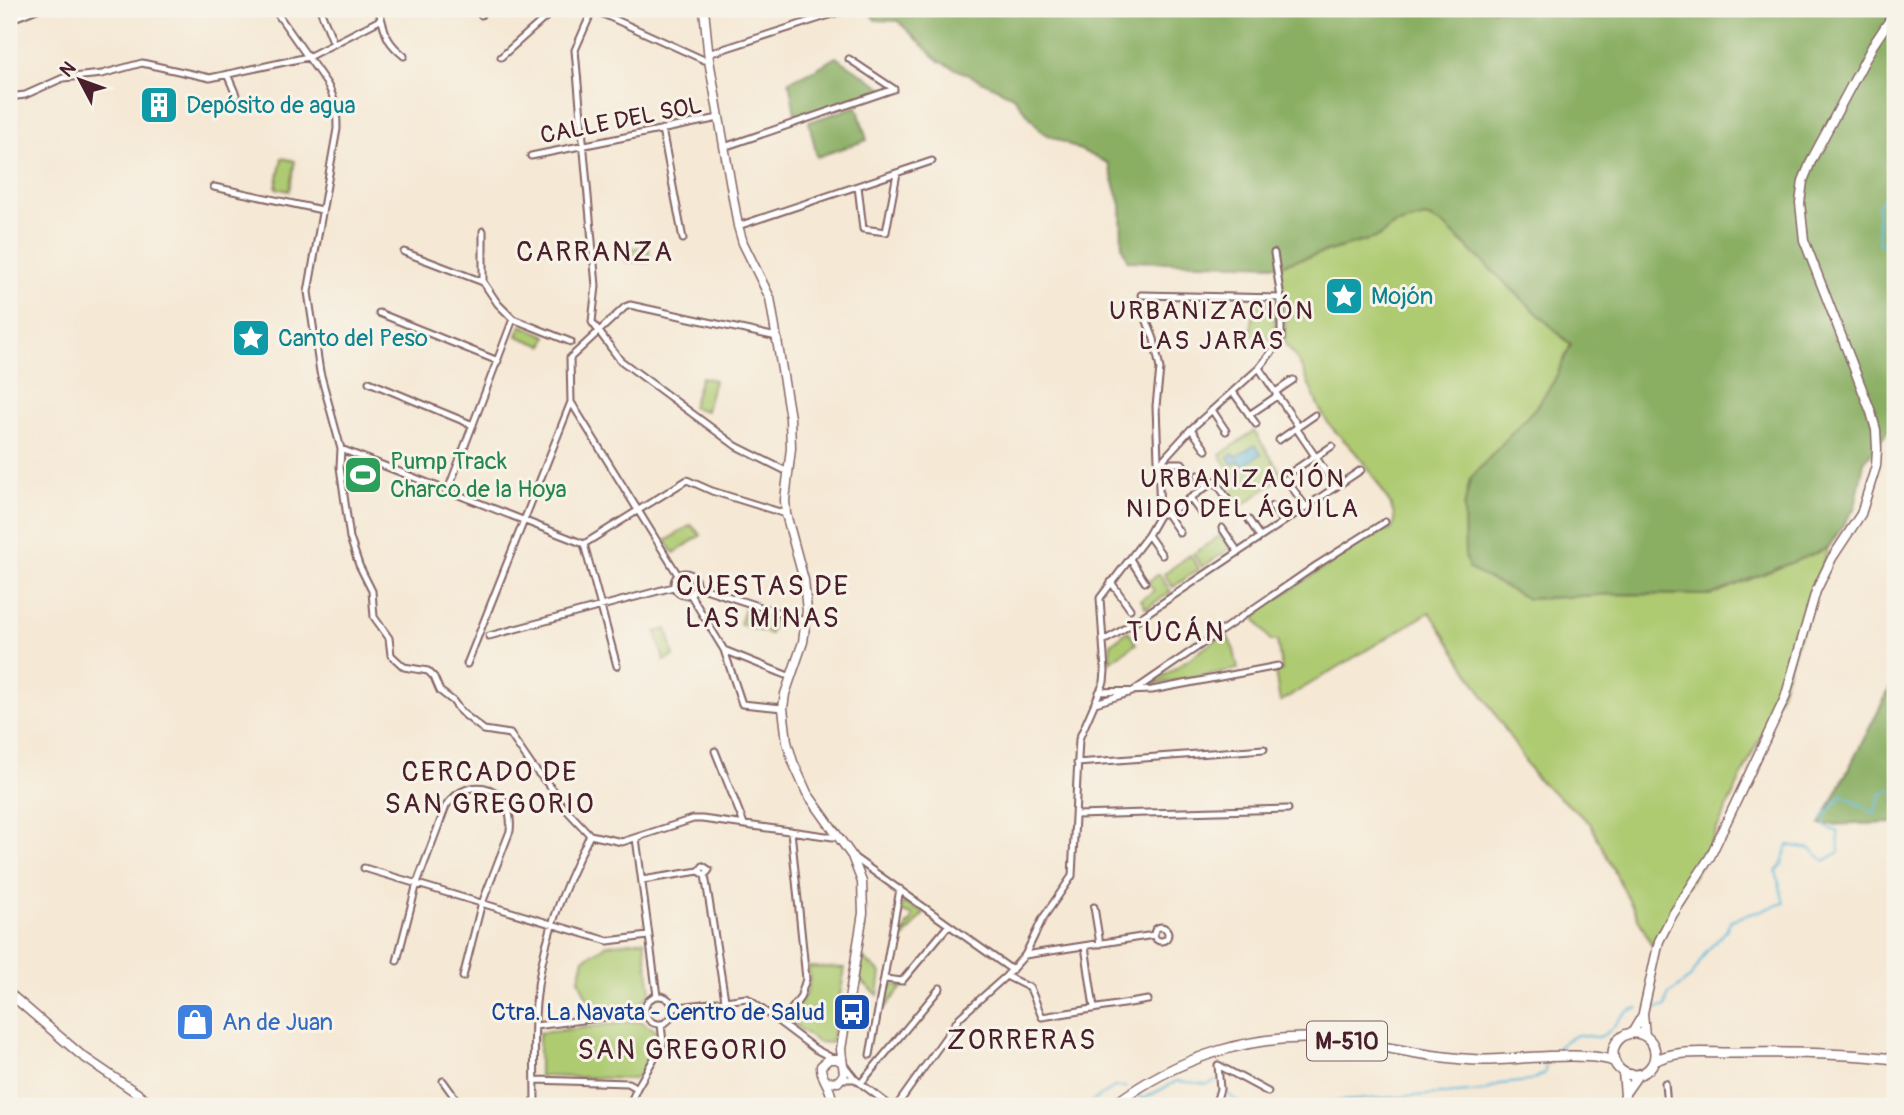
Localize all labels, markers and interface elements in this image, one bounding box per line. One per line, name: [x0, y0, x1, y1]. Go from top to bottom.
north arrow: [46, 46, 116, 116]
text: N: [55, 57, 81, 82]
building icon: Depósito de agua: [138, 84, 180, 126]
place label: Depósito de agua: [186, 91, 356, 120]
street label: CALLE DEL SOL: [538, 91, 704, 150]
district label: CARRANZA: [516, 235, 674, 270]
place icon: Mojón: [1323, 275, 1365, 317]
place label: Mojón: [1371, 282, 1433, 311]
district label: URBANIZACIÓN LAS JARAS: [1109, 294, 1315, 357]
place icon: Canto del Peso: [230, 317, 272, 359]
place label: Canto del Peso: [278, 324, 428, 353]
place label: Pump Track Charco de la Hoya: [390, 447, 567, 504]
sports icon: Pump Track Charco de la Hoya: [342, 454, 384, 496]
district label: URBANIZACIÓN NIDO DEL ÁGUILA: [1126, 462, 1360, 525]
district label: CUESTAS DE LAS MINAS: [676, 569, 850, 636]
district label: TUCÁN: [1126, 615, 1226, 650]
district label: CERCADO DE SAN GREGORIO: [384, 755, 596, 822]
bus stop icon: Ctra. La Navata - Centro de Salud: [831, 991, 873, 1033]
place label: Ctra. La Navata - Centro de Salud: [491, 998, 825, 1027]
shop icon: An de Juan: [174, 1001, 216, 1043]
place label: An de Juan: [222, 1008, 333, 1037]
road number: M-510: [1307, 1022, 1387, 1060]
district label: ZORRERAS: [947, 1023, 1097, 1058]
district label: SAN GREGORIO: [577, 1033, 789, 1068]

